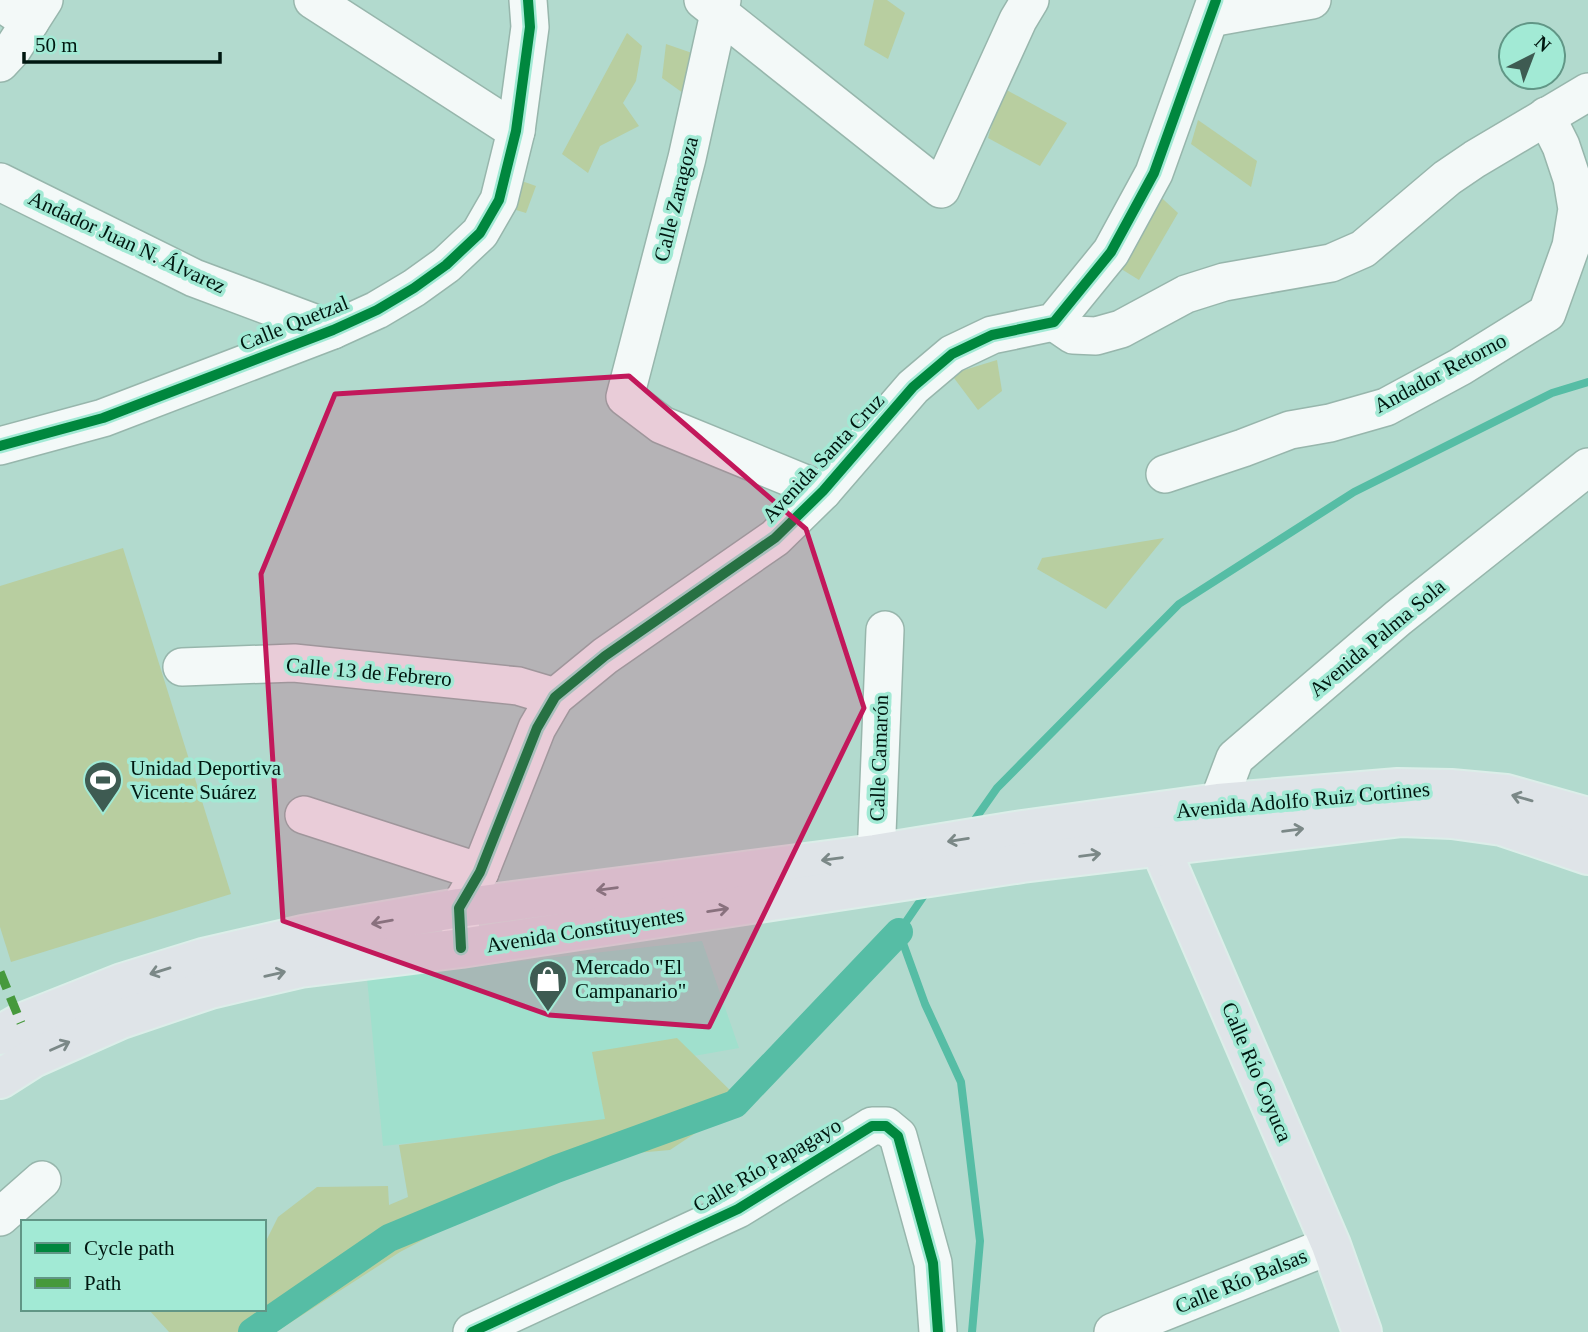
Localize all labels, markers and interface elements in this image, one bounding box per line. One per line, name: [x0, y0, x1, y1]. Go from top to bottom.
scale bar: [24, 21, 220, 65]
north arrow: [1497, 21, 1567, 91]
text: N: [1531, 31, 1555, 56]
text: 50 m: [35, 33, 78, 57]
street label: Calle Zaragoza: [649, 133, 703, 264]
street label: Andador Juan N. Álvarez: [25, 186, 229, 298]
street label: Calle Quetzal: [236, 290, 352, 356]
street label: Andador Retorno: [1370, 328, 1510, 418]
street label: Avenida Santa Cruz: [757, 389, 889, 527]
street label: Avenida Palma Sola: [1304, 574, 1450, 702]
street label: Calle 13 de Febrero: [285, 653, 453, 691]
street label: Calle Camarón: [865, 694, 893, 822]
place label: Unidad Deportiva Vicente Suárez: [130, 756, 282, 804]
sports icon: Unidad Deportiva Vicente Suárez: [82, 759, 124, 814]
street label: Avenida Adolfo Ruiz Cortines: [1175, 777, 1431, 823]
one-way arrow: [1511, 791, 1533, 804]
one-way arrow: [1281, 824, 1304, 837]
one-way arrow: [947, 834, 970, 847]
one-way arrow: [1078, 848, 1100, 861]
one-way arrow: [821, 853, 844, 866]
one-way arrow: [596, 883, 618, 896]
street label: Avenida Constituyentes: [485, 903, 685, 957]
one-way arrow: [706, 903, 729, 916]
one-way arrow: [371, 916, 393, 929]
place label: Mercado "El Campanario": [575, 955, 686, 1003]
shop icon: Mercado "El Campanario": [527, 958, 569, 1013]
one-way arrow: [149, 966, 171, 979]
one-way arrow: [263, 967, 286, 980]
street label: Calle Río Coyuca: [1217, 999, 1297, 1146]
one-way arrow: [48, 1039, 70, 1052]
street label: Calle Río Papagayo: [689, 1113, 845, 1217]
legend: [21, 1220, 266, 1311]
text: Cycle path: [84, 1236, 175, 1260]
street label: Calle Río Balsas: [1172, 1244, 1310, 1318]
text: Path: [84, 1271, 122, 1295]

